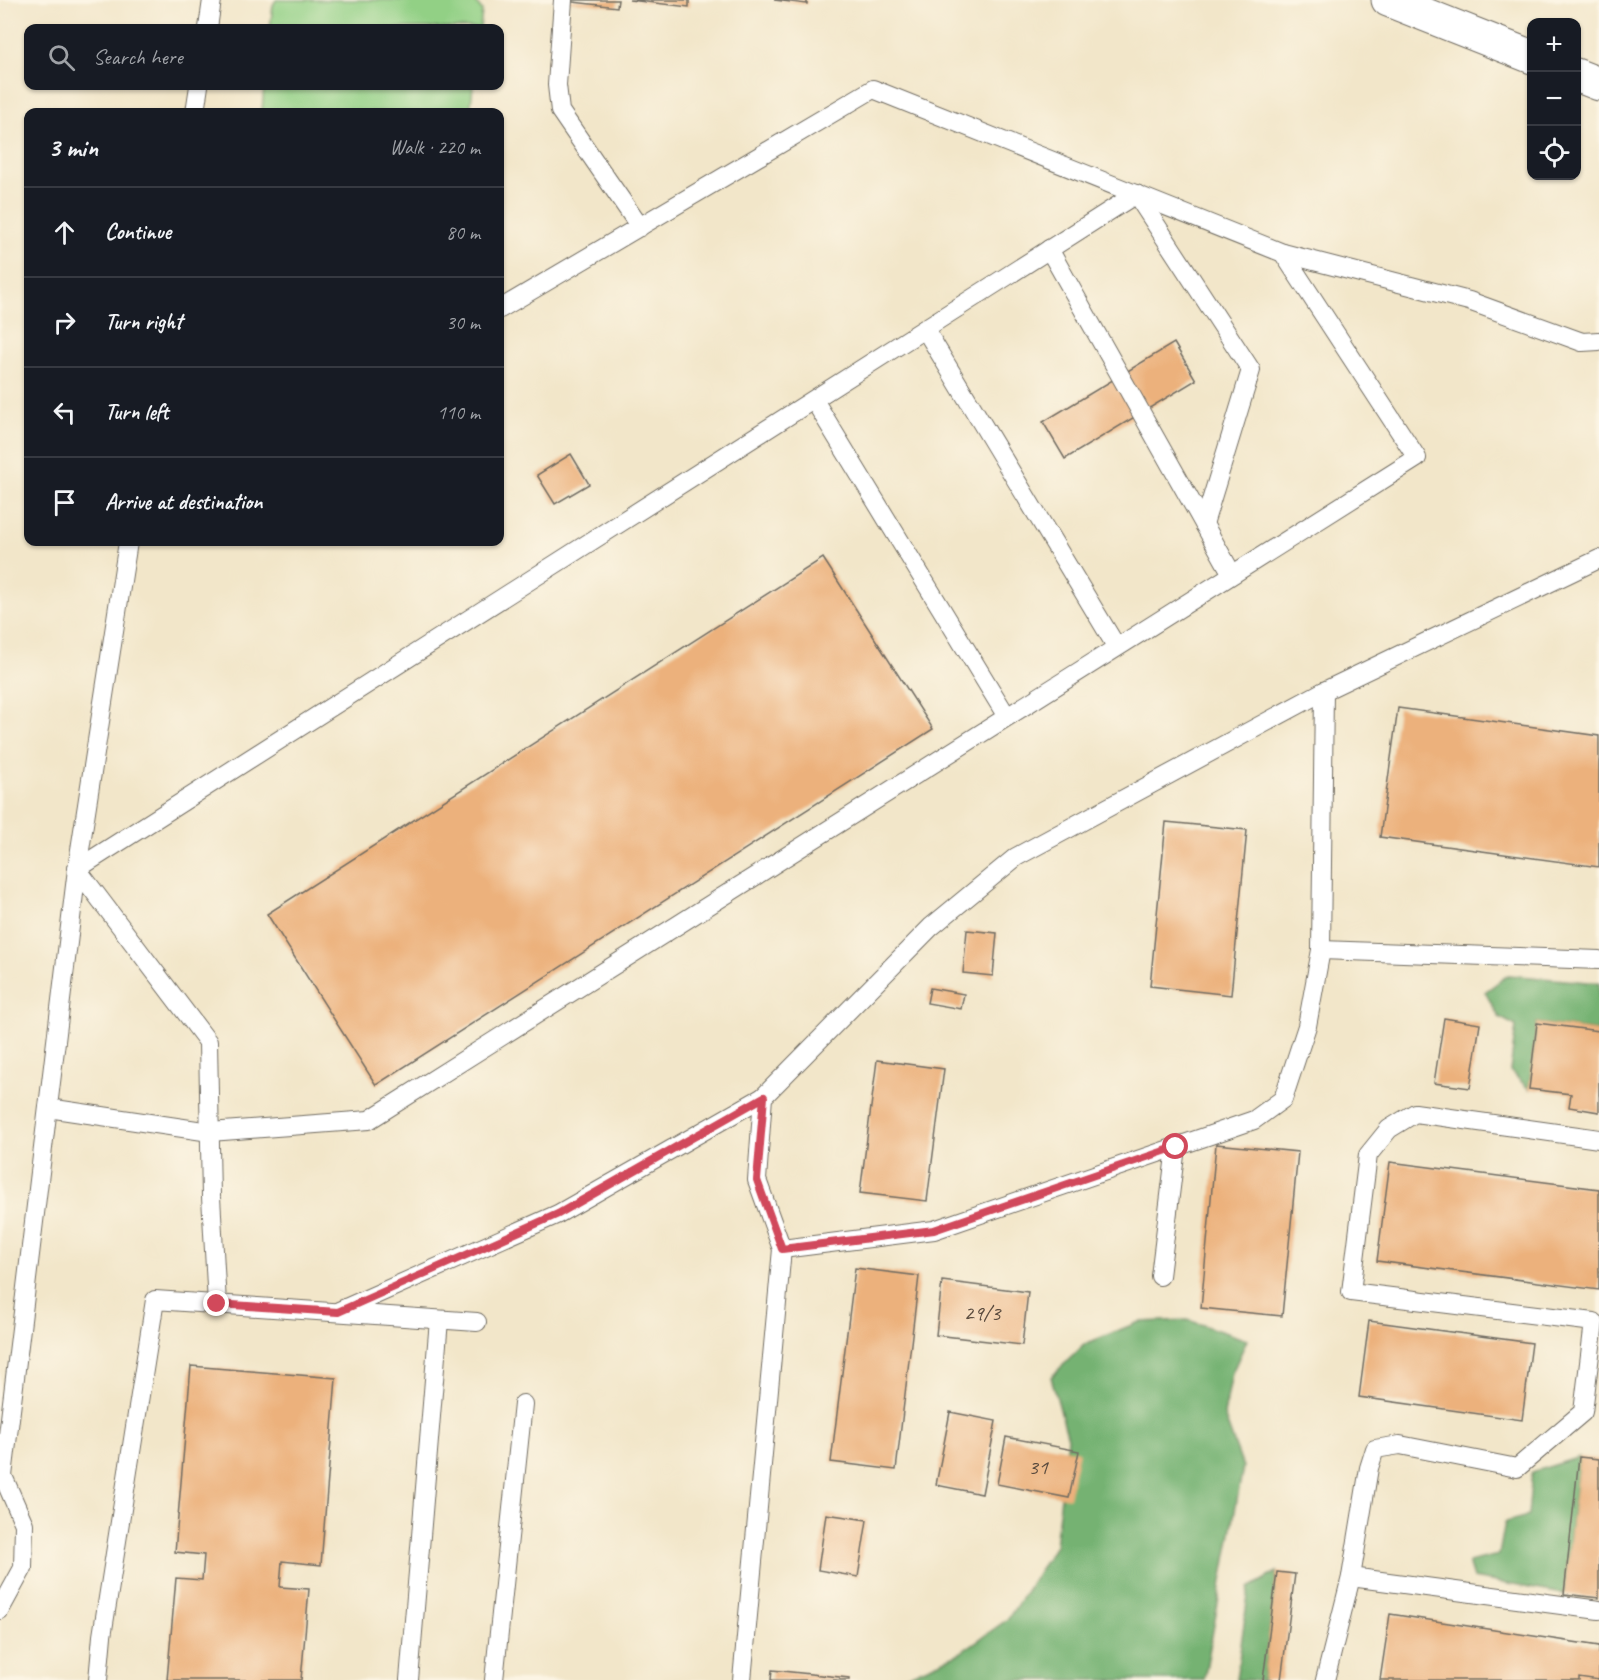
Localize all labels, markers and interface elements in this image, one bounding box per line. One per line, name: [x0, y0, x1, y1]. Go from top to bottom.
map controls: [1527, 18, 1581, 180]
button: +: [1527, 18, 1581, 72]
search box: [24, 24, 504, 90]
icon: search: [45, 41, 78, 74]
text: Search here: [93, 43, 183, 71]
button: −: [1527, 72, 1581, 126]
button: locate: [1527, 126, 1581, 180]
text: 3 min: [48, 131, 98, 164]
text: Walk · 220 m: [390, 135, 480, 160]
icon: ahead: [48, 216, 81, 249]
text: Continue: [105, 218, 171, 246]
text: 80 m: [446, 220, 480, 245]
icon: right: [48, 306, 81, 339]
text: Turn right: [105, 308, 182, 336]
text: 30 m: [446, 310, 480, 335]
icon: left: [48, 396, 81, 429]
text: Turn left: [105, 398, 169, 426]
text: 110 m: [437, 400, 480, 425]
icon: arrive: [48, 486, 81, 519]
text: Arrive at destination: [105, 488, 262, 516]
route start: [1162, 1133, 1188, 1159]
route end: [203, 1290, 229, 1316]
house number: 29/3: [964, 1299, 1003, 1327]
house number: 31: [1028, 1453, 1049, 1481]

